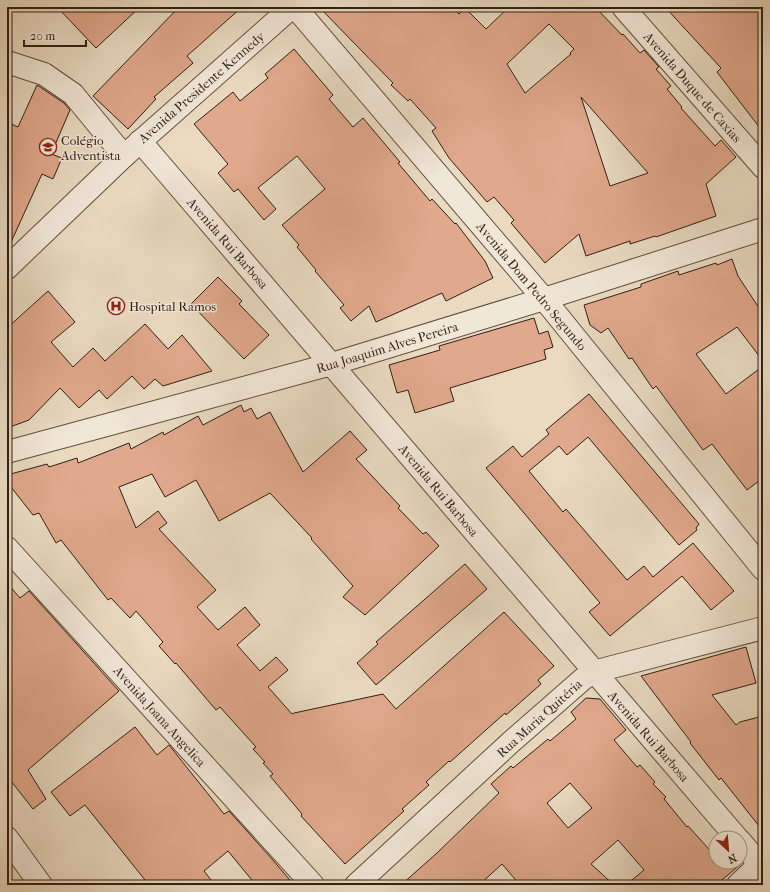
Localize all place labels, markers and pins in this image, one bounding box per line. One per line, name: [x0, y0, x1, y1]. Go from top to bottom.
place label: Colégio Adventista: [60, 133, 121, 163]
school or university icon: Colégio Adventista: [38, 137, 58, 157]
hospital icon: Hospital Ramos: [106, 296, 126, 316]
place label: Hospital Ramos: [129, 299, 216, 314]

